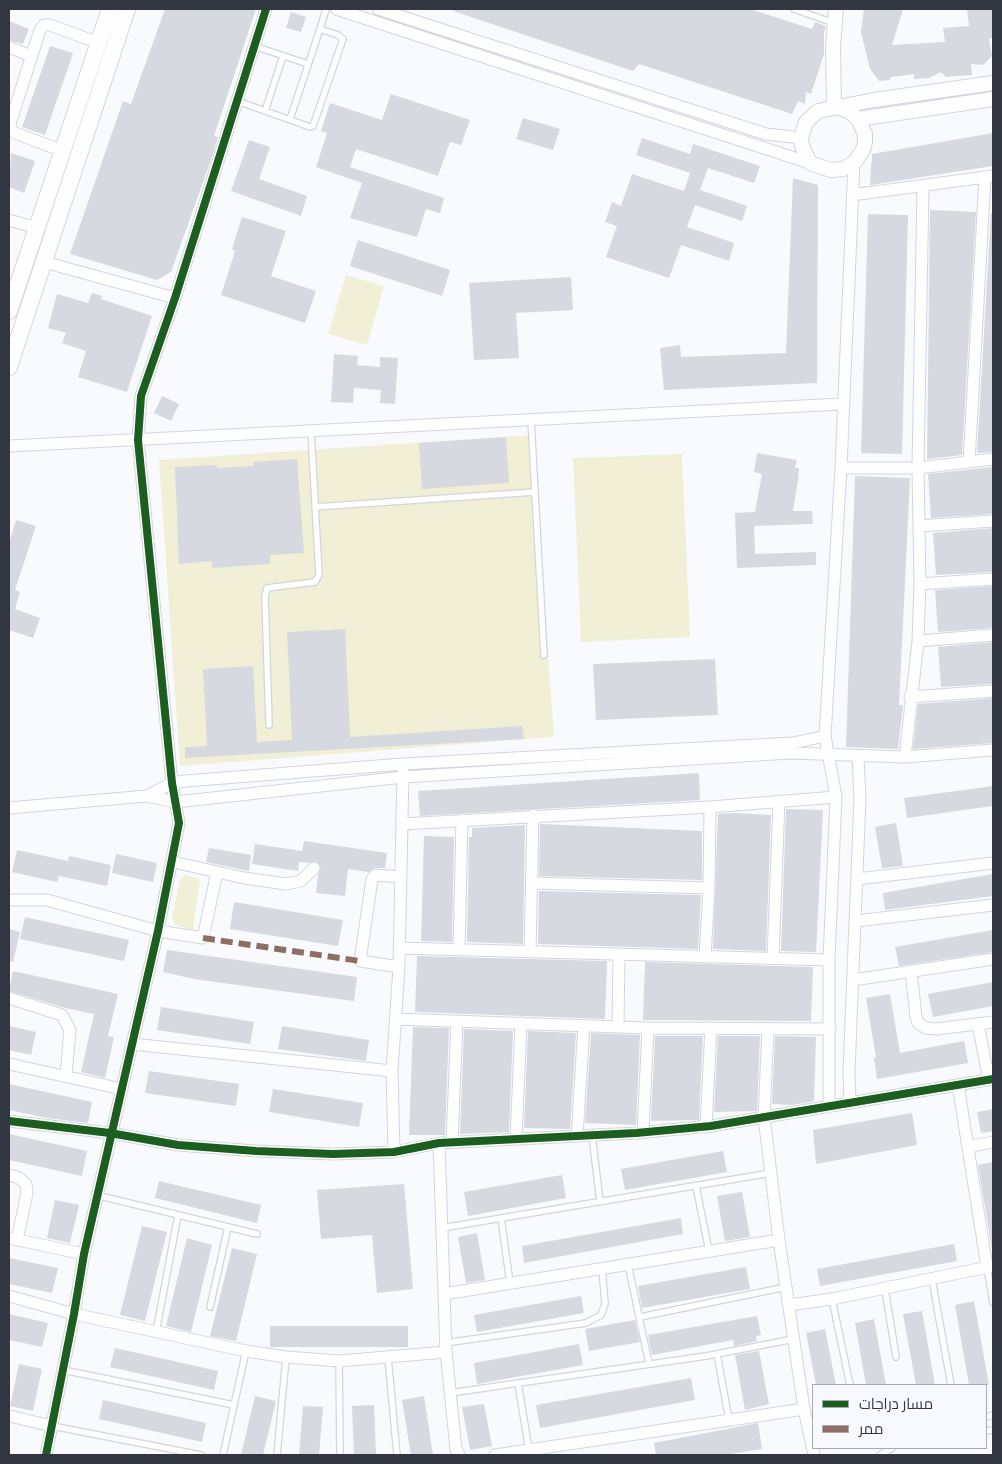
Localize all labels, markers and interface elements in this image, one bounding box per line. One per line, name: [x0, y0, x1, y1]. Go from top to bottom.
legend: [812, 1384, 987, 1449]
text: مسار دراجات: [859, 1393, 933, 1414]
text: ممر: [859, 1418, 883, 1439]

